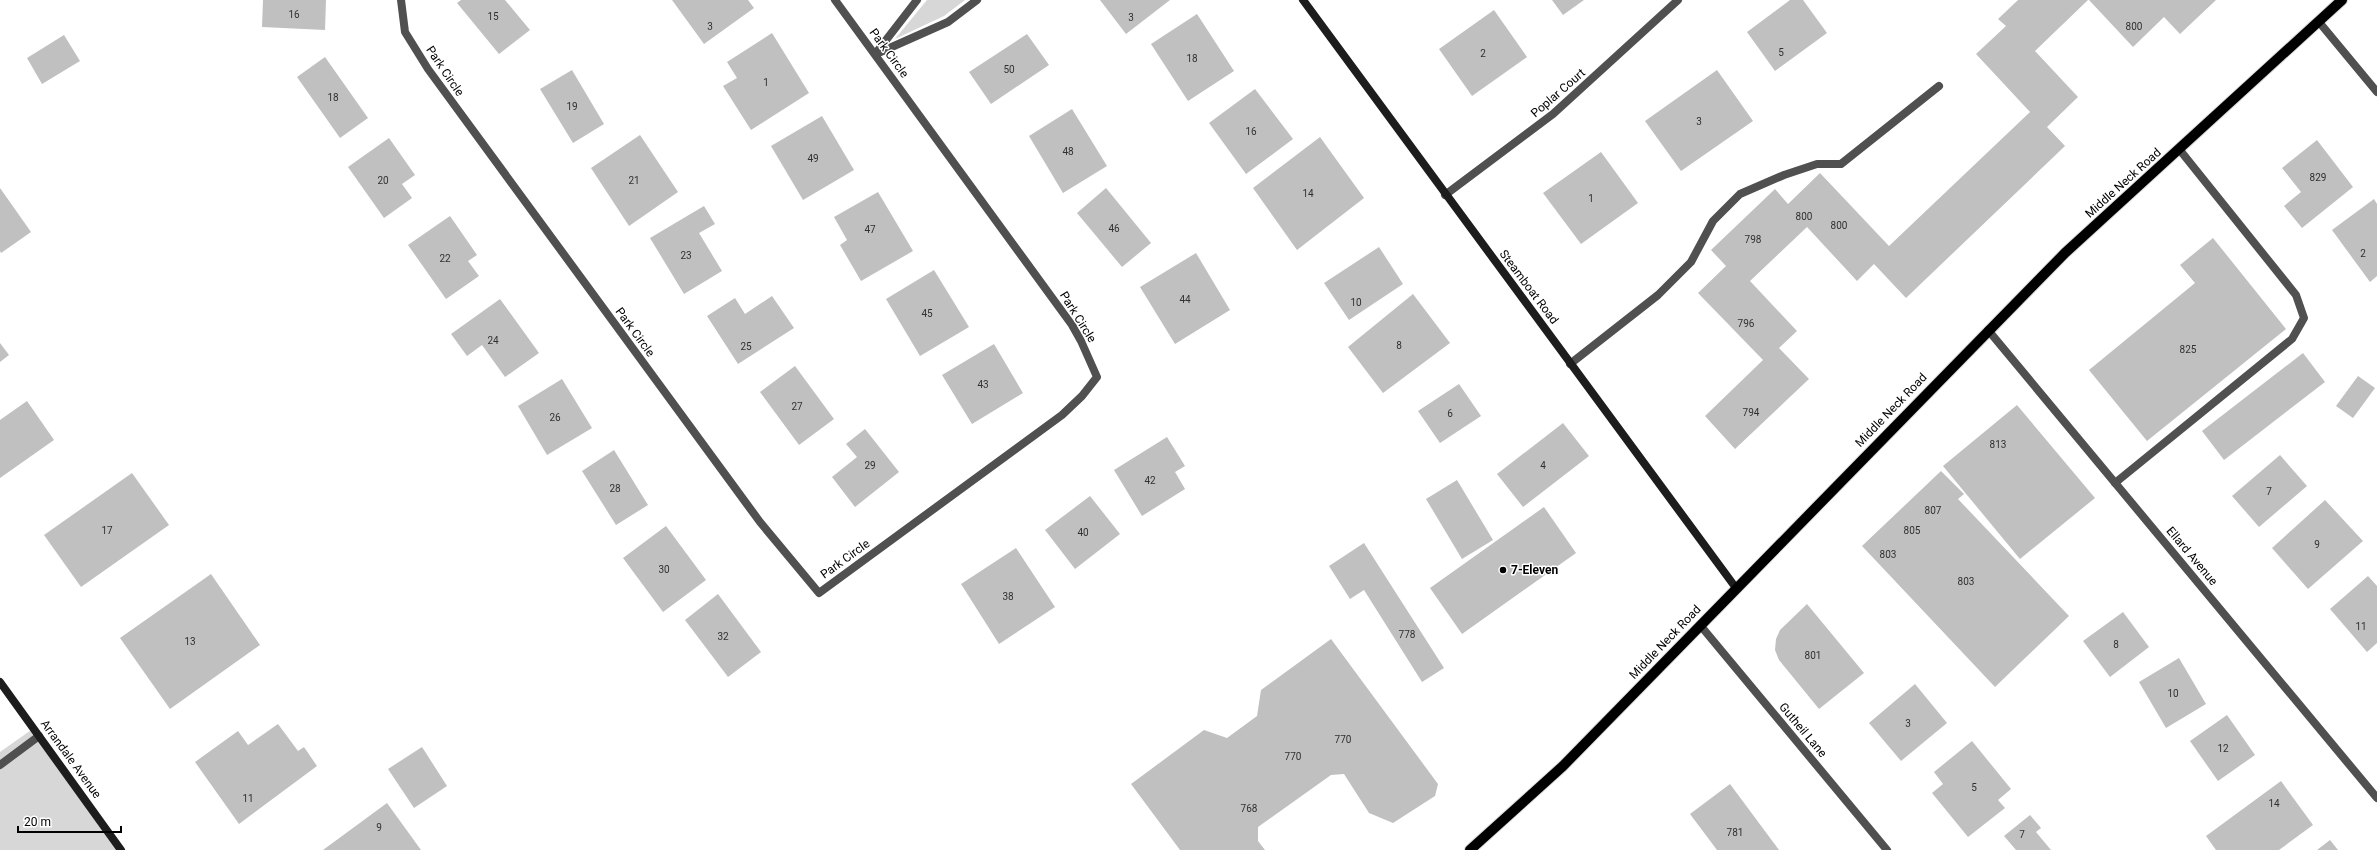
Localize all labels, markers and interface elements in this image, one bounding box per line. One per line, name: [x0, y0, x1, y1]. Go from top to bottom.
house number: 16: [288, 9, 300, 20]
house number: 15: [487, 11, 499, 22]
house number: 3: [1128, 12, 1134, 23]
house number: 3: [707, 21, 713, 32]
house number: 800: [2126, 21, 2143, 32]
street label: Park Circle: [866, 26, 912, 80]
street label: Park Circle: [423, 43, 467, 99]
house number: 5: [1778, 47, 1784, 58]
house number: 2: [1480, 48, 1486, 59]
house number: 18: [1186, 53, 1198, 64]
house number: 50: [1003, 64, 1015, 75]
street label: Poplar Court: [1528, 66, 1588, 120]
house number: 1: [763, 77, 769, 88]
house number: 18: [327, 92, 339, 103]
house number: 19: [566, 101, 578, 112]
house number: 3: [1696, 116, 1702, 127]
house number: 16: [1245, 126, 1257, 137]
street label: Middle Neck Road: [2082, 145, 2164, 221]
house number: 48: [1062, 146, 1074, 157]
house number: 49: [807, 153, 819, 164]
house number: 829: [2310, 172, 2326, 183]
house number: 20: [377, 175, 389, 186]
house number: 21: [628, 175, 640, 186]
house number: 14: [1302, 188, 1314, 199]
house number: 1: [1588, 193, 1594, 204]
house number: 800: [1796, 211, 1813, 222]
house number: 800: [1831, 220, 1848, 231]
house number: 46: [1108, 223, 1120, 234]
house number: 47: [864, 224, 876, 235]
house number: 798: [1745, 234, 1762, 245]
street label: Steamboat Road: [1497, 247, 1561, 327]
house number: 2: [2360, 248, 2366, 259]
house number: 23: [680, 250, 692, 261]
house number: 22: [439, 253, 451, 264]
street label: Park Circle: [1057, 289, 1099, 345]
house number: 44: [1179, 294, 1191, 305]
house number: 10: [1350, 297, 1362, 308]
street label: Park Circle: [612, 305, 658, 359]
house number: 45: [921, 308, 933, 319]
house number: 796: [1738, 318, 1755, 329]
house number: 24: [487, 335, 499, 346]
house number: 8: [1396, 340, 1402, 351]
house number: 25: [740, 341, 752, 352]
house number: 825: [2180, 344, 2197, 355]
street label: Middle Neck Road: [1852, 370, 1930, 450]
house number: 43: [977, 379, 989, 390]
house number: 27: [791, 401, 803, 412]
house number: 794: [1743, 407, 1760, 418]
house number: 6: [1447, 408, 1453, 419]
house number: 26: [549, 412, 561, 423]
house number: 813: [1990, 439, 2006, 450]
house number: 29: [864, 460, 876, 471]
house number: 4: [1540, 460, 1546, 471]
house number: 42: [1144, 475, 1156, 486]
house number: 28: [609, 483, 621, 494]
house number: 7: [2266, 486, 2272, 497]
house number: 807: [1925, 505, 1942, 516]
street label: Ellard Avenue: [2163, 524, 2221, 588]
house number: 17: [101, 525, 113, 536]
house number: 805: [1904, 525, 1921, 536]
house number: 40: [1077, 527, 1089, 538]
street label: Park Circle: [818, 536, 872, 582]
house number: 9: [2314, 539, 2320, 550]
house number: 803: [1880, 549, 1896, 560]
place label: 7-Eleven: [1511, 563, 1558, 577]
house number: 30: [658, 564, 670, 575]
marker: 7-Eleven: [1498, 565, 1508, 575]
house number: 803: [1958, 576, 1974, 587]
house number: 38: [1002, 591, 1014, 602]
street label: Middle Neck Road: [1626, 602, 1704, 682]
house number: 11: [2355, 621, 2367, 632]
house number: 778: [1399, 629, 1416, 640]
house number: 32: [717, 631, 729, 642]
house number: 13: [184, 636, 196, 647]
house number: 8: [2113, 639, 2119, 650]
house number: 801: [1805, 650, 1821, 661]
house number: 10: [2167, 688, 2179, 699]
street label: Gutheil Lane: [1776, 700, 1830, 760]
street label: Arrandale Avenue: [38, 717, 104, 801]
house number: 3: [1905, 718, 1911, 729]
house number: 770: [1335, 734, 1352, 745]
house number: 12: [2217, 743, 2229, 754]
house number: 770: [1285, 751, 1302, 762]
house number: 5: [1971, 782, 1977, 793]
house number: 11: [242, 793, 254, 804]
house number: 14: [2268, 798, 2280, 809]
house number: 768: [1241, 803, 1258, 814]
scale bar: [18, 808, 121, 834]
text: 20 m: [24, 815, 51, 829]
house number: 9: [376, 822, 382, 833]
house number: 781: [1727, 827, 1743, 838]
house number: 7: [2019, 829, 2025, 840]

